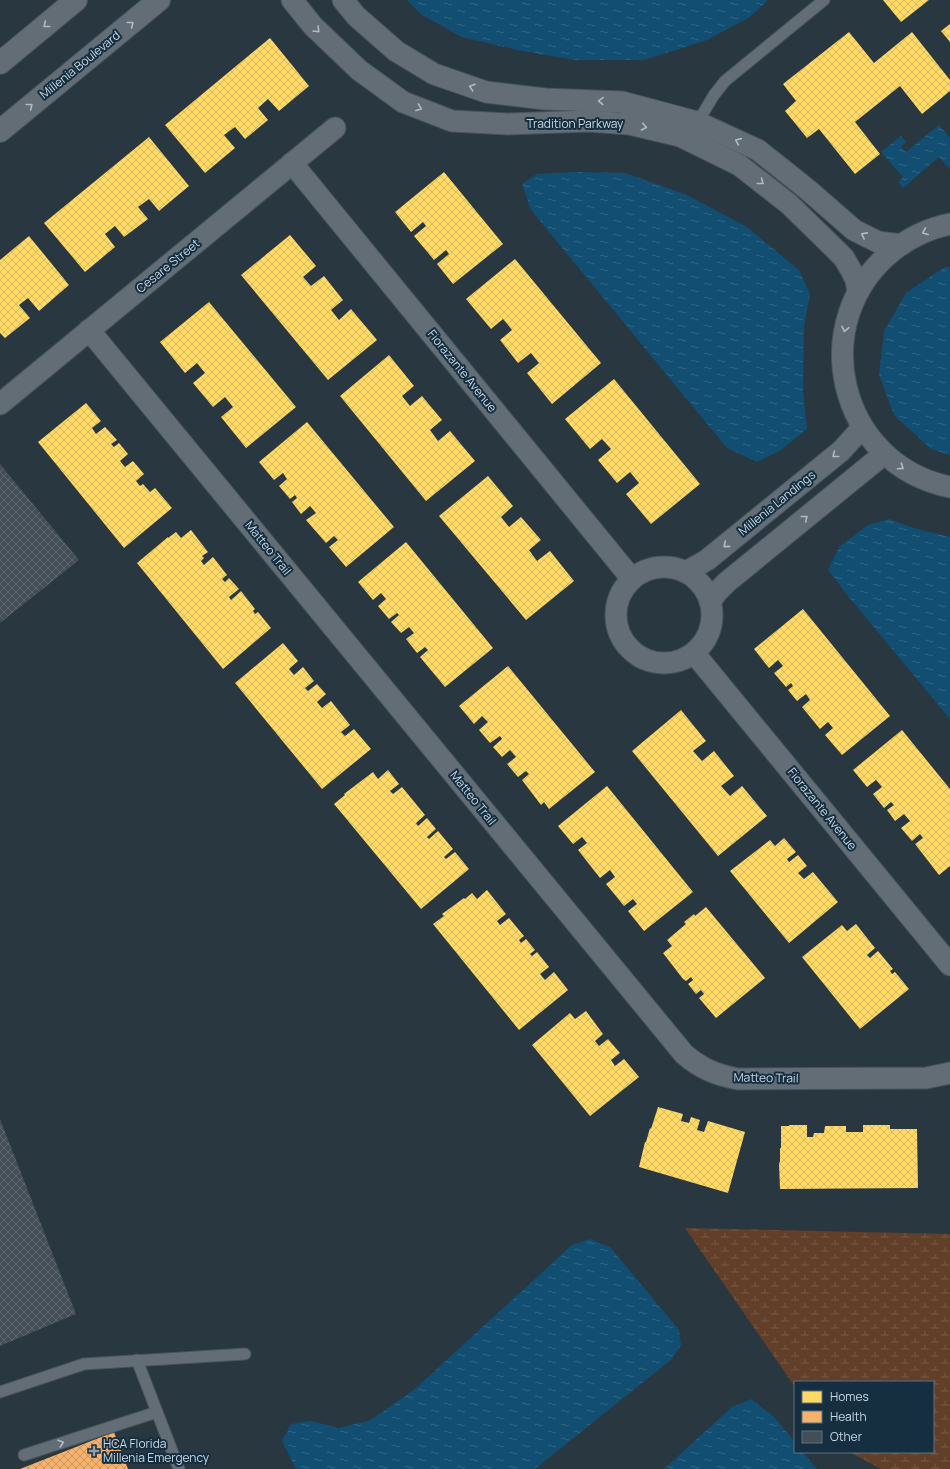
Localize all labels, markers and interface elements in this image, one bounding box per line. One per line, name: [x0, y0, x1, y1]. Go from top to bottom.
one-way arrow: [44, 20, 51, 27]
one-way arrow: [126, 21, 133, 28]
one-way arrow: [312, 25, 320, 33]
street label: Millenia Boulevard: [36, 27, 124, 102]
one-way arrow: [469, 83, 476, 92]
one-way arrow: [598, 97, 604, 106]
one-way arrow: [26, 104, 33, 111]
one-way arrow: [416, 104, 423, 112]
street label: Tradition Parkway: [527, 115, 624, 132]
one-way arrow: [641, 123, 647, 131]
one-way arrow: [735, 138, 742, 146]
one-way arrow: [756, 177, 763, 184]
one-way arrow: [921, 228, 928, 236]
one-way arrow: [861, 232, 868, 240]
street label: Cesare Street: [132, 235, 203, 297]
street label: Fiorazante Avenue: [424, 326, 501, 415]
one-way arrow: [841, 326, 850, 332]
one-way arrow: [832, 451, 839, 458]
one-way arrow: [897, 462, 904, 469]
street label: Millenia Landings: [735, 466, 819, 539]
one-way arrow: [800, 516, 808, 523]
street label: Matteo Trail: [241, 517, 295, 578]
one-way arrow: [724, 540, 731, 547]
street label: Fiorazante Avenue: [784, 764, 861, 853]
street label: Matteo Trail: [446, 767, 500, 828]
street label: Matteo Trail: [733, 1068, 799, 1087]
legend: [794, 1381, 934, 1453]
text: Homes: [830, 1388, 869, 1405]
text: Health: [830, 1408, 867, 1425]
text: Other: [830, 1428, 863, 1445]
place label: HCA Florida Millenia Emergency: [103, 1435, 210, 1466]
one-way arrow: [57, 1439, 64, 1448]
marker: HCA Florida Millenia Emergency: [88, 1445, 100, 1457]

